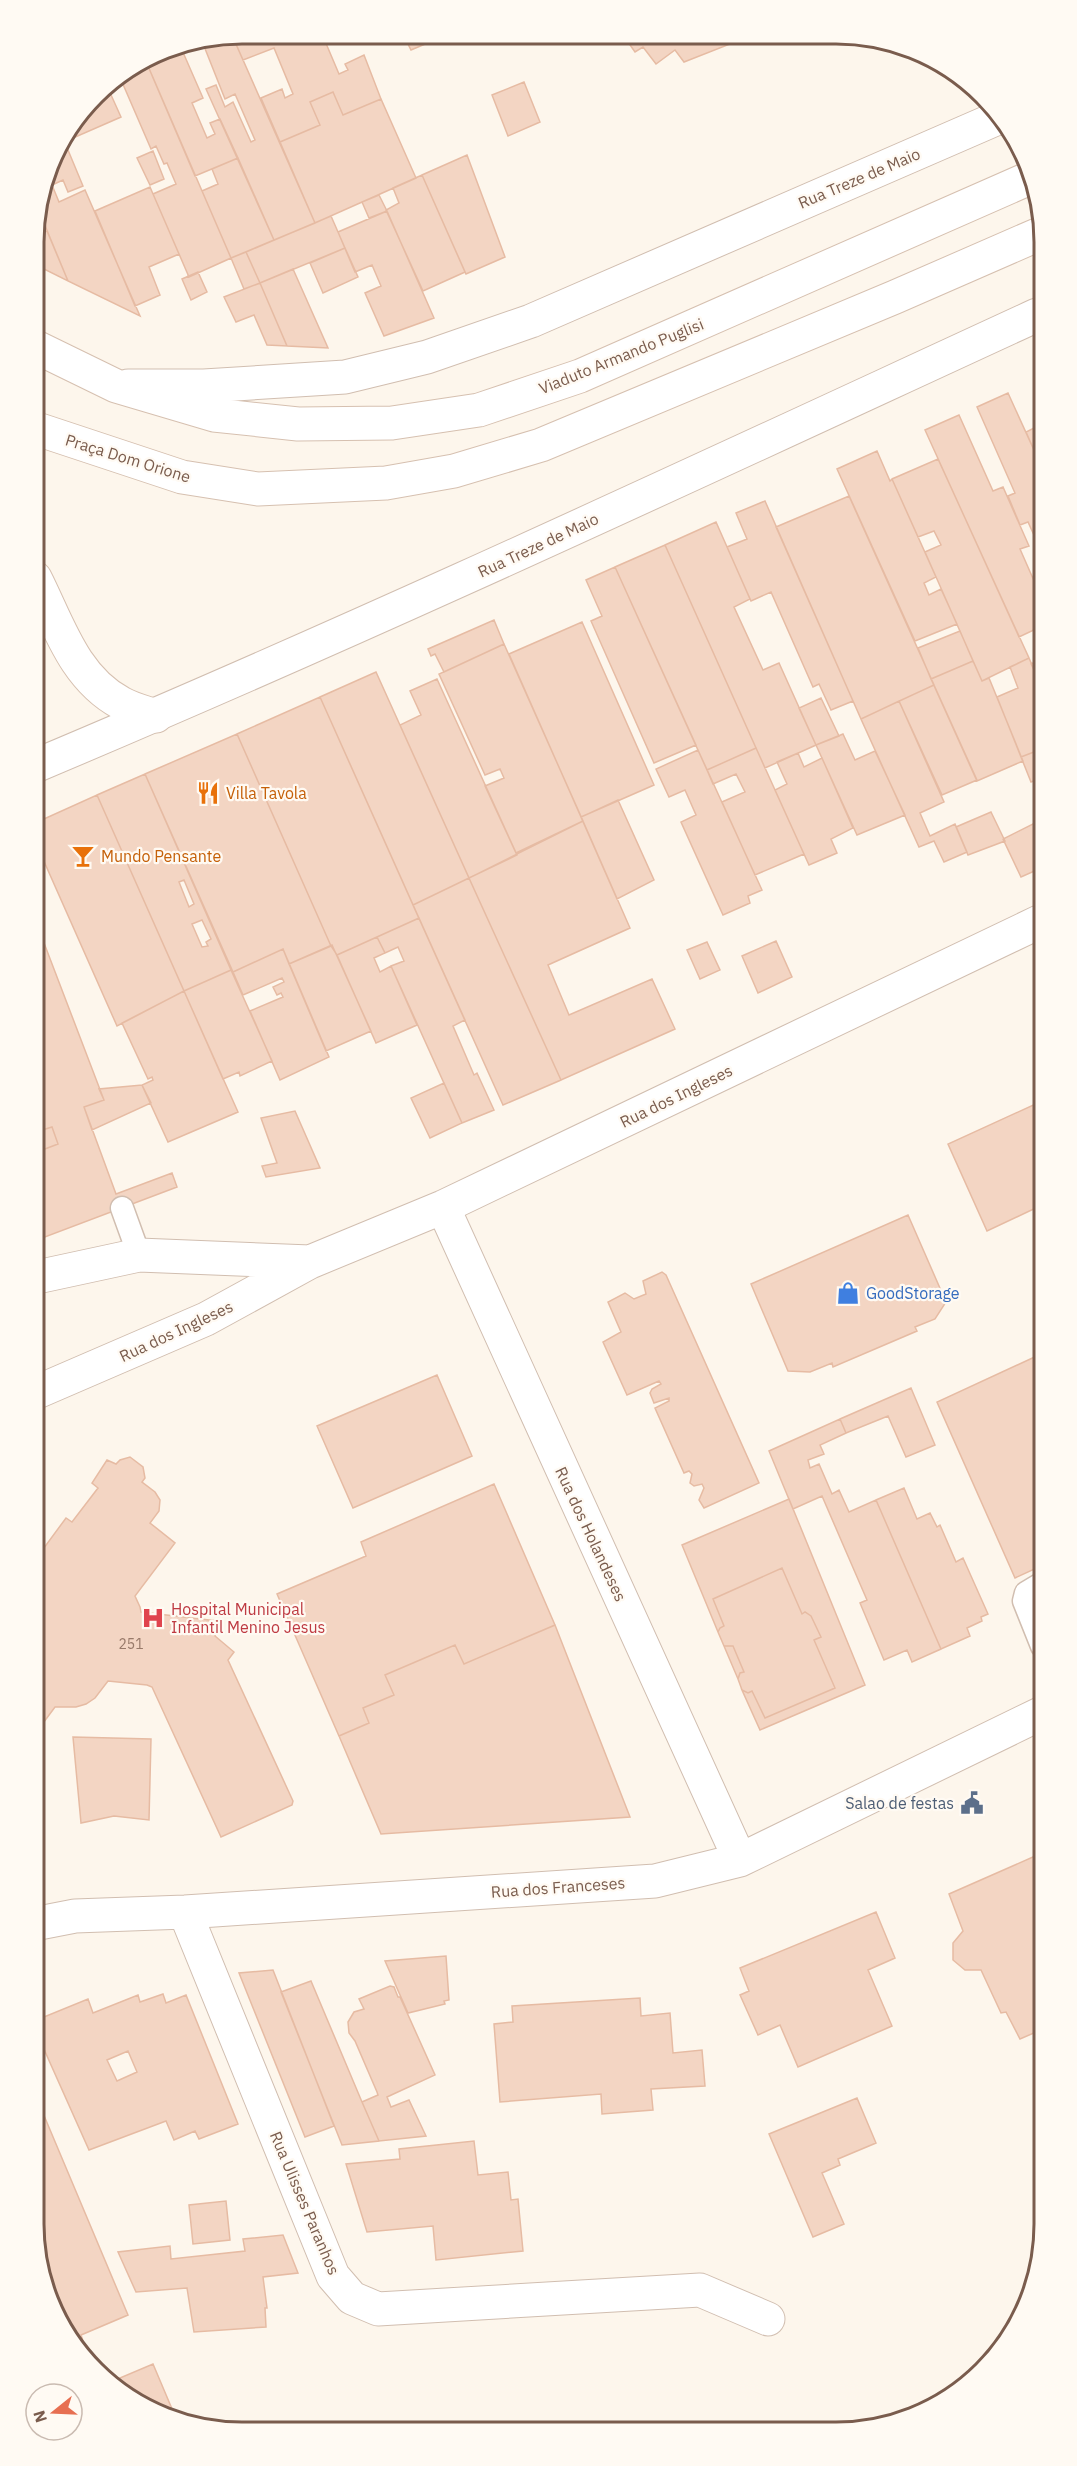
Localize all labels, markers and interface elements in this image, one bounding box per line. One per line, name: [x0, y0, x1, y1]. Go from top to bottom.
street label: Rua Treze de Maio: [795, 143, 923, 213]
street label: Viaduto Armando Puglisi: [536, 314, 706, 398]
street label: Praça Dom Orione: [63, 429, 193, 487]
street label: Rua Treze de Maio: [475, 508, 601, 582]
restaurant icon: Villa Tavola: [195, 780, 221, 806]
place label: Villa Tavola: [226, 783, 307, 803]
bar icon: Mundo Pensante: [70, 843, 96, 869]
place label: Mundo Pensante: [101, 846, 221, 866]
street label: Rua dos Ingleses: [616, 1060, 736, 1132]
shop icon: GoodStorage: [835, 1280, 861, 1306]
place label: GoodStorage: [866, 1283, 960, 1303]
street label: Rua dos Ingleses: [116, 1296, 236, 1366]
street label: Rua dos Holandeses: [551, 1464, 631, 1604]
place label: Hospital Municipal Infantil Menino Jesus: [171, 1599, 325, 1637]
hospital icon: Hospital Municipal Infantil Menino Jesus: [140, 1605, 166, 1631]
house number: 251: [118, 1635, 144, 1653]
public building icon: Salao de festas: [959, 1790, 985, 1816]
place label: Salao de festas: [845, 1793, 954, 1813]
street label: Rua dos Franceses: [490, 1872, 626, 1902]
street label: Rua Ulisses Paranhos: [266, 2128, 344, 2278]
north arrow: [24, 2382, 84, 2442]
text: N: [28, 2408, 51, 2425]

